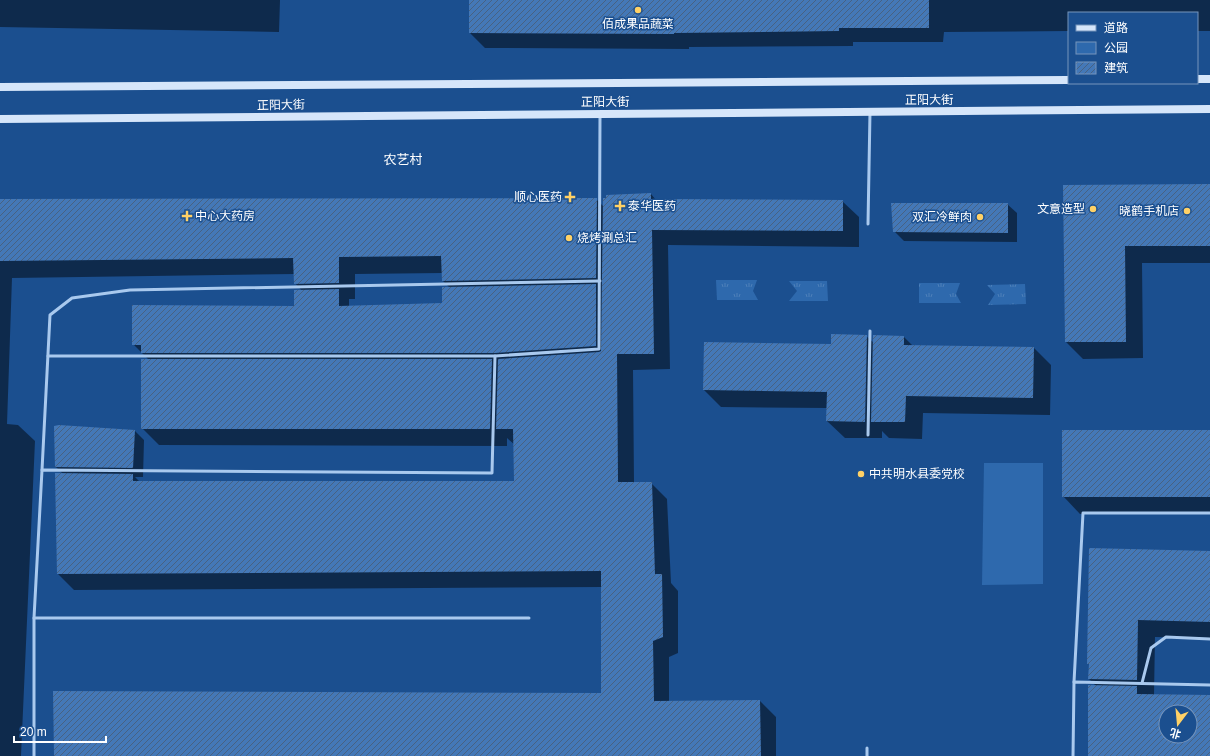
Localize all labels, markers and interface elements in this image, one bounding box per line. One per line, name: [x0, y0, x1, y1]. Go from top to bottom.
marker: 佰成果品蔬菜: [633, 5, 643, 15]
legend: [1068, 12, 1198, 84]
place label: 佰成果品蔬菜: [602, 17, 674, 31]
text: 道路: [1104, 21, 1128, 35]
text: 公园: [1104, 41, 1128, 55]
text: 建筑: [1104, 61, 1128, 75]
street label: 正阳大街: [905, 93, 953, 107]
street label: 正阳大街: [581, 95, 629, 109]
street label: 正阳大街: [257, 98, 305, 112]
district label: 农艺村: [383, 152, 423, 167]
place label: 顺心医药: [514, 190, 562, 204]
marker: 顺心医药: [565, 192, 575, 202]
place label: 泰华医药: [628, 199, 676, 213]
marker: 泰华医药: [615, 201, 625, 211]
place label: 文意造型: [1037, 202, 1085, 216]
marker: 文意造型: [1088, 204, 1098, 214]
place label: 晓鹤手机店: [1119, 204, 1179, 218]
marker: 晓鹤手机店: [1182, 206, 1192, 216]
place label: 中心大药房: [195, 209, 255, 223]
place label: 双汇冷鲜肉: [912, 210, 972, 224]
marker: 中心大药房: [182, 211, 192, 221]
marker: 双汇冷鲜肉: [975, 212, 985, 222]
place label: 烧烤涮总汇: [577, 231, 637, 245]
marker: 烧烤涮总汇: [564, 233, 574, 243]
place label: 中共明水县委党校: [869, 467, 965, 481]
marker: 中共明水县委党校: [856, 469, 866, 479]
north arrow: [1158, 704, 1198, 744]
scale bar: [14, 718, 106, 744]
text: 20 m: [20, 725, 47, 739]
text: 北: [1168, 726, 1182, 741]

